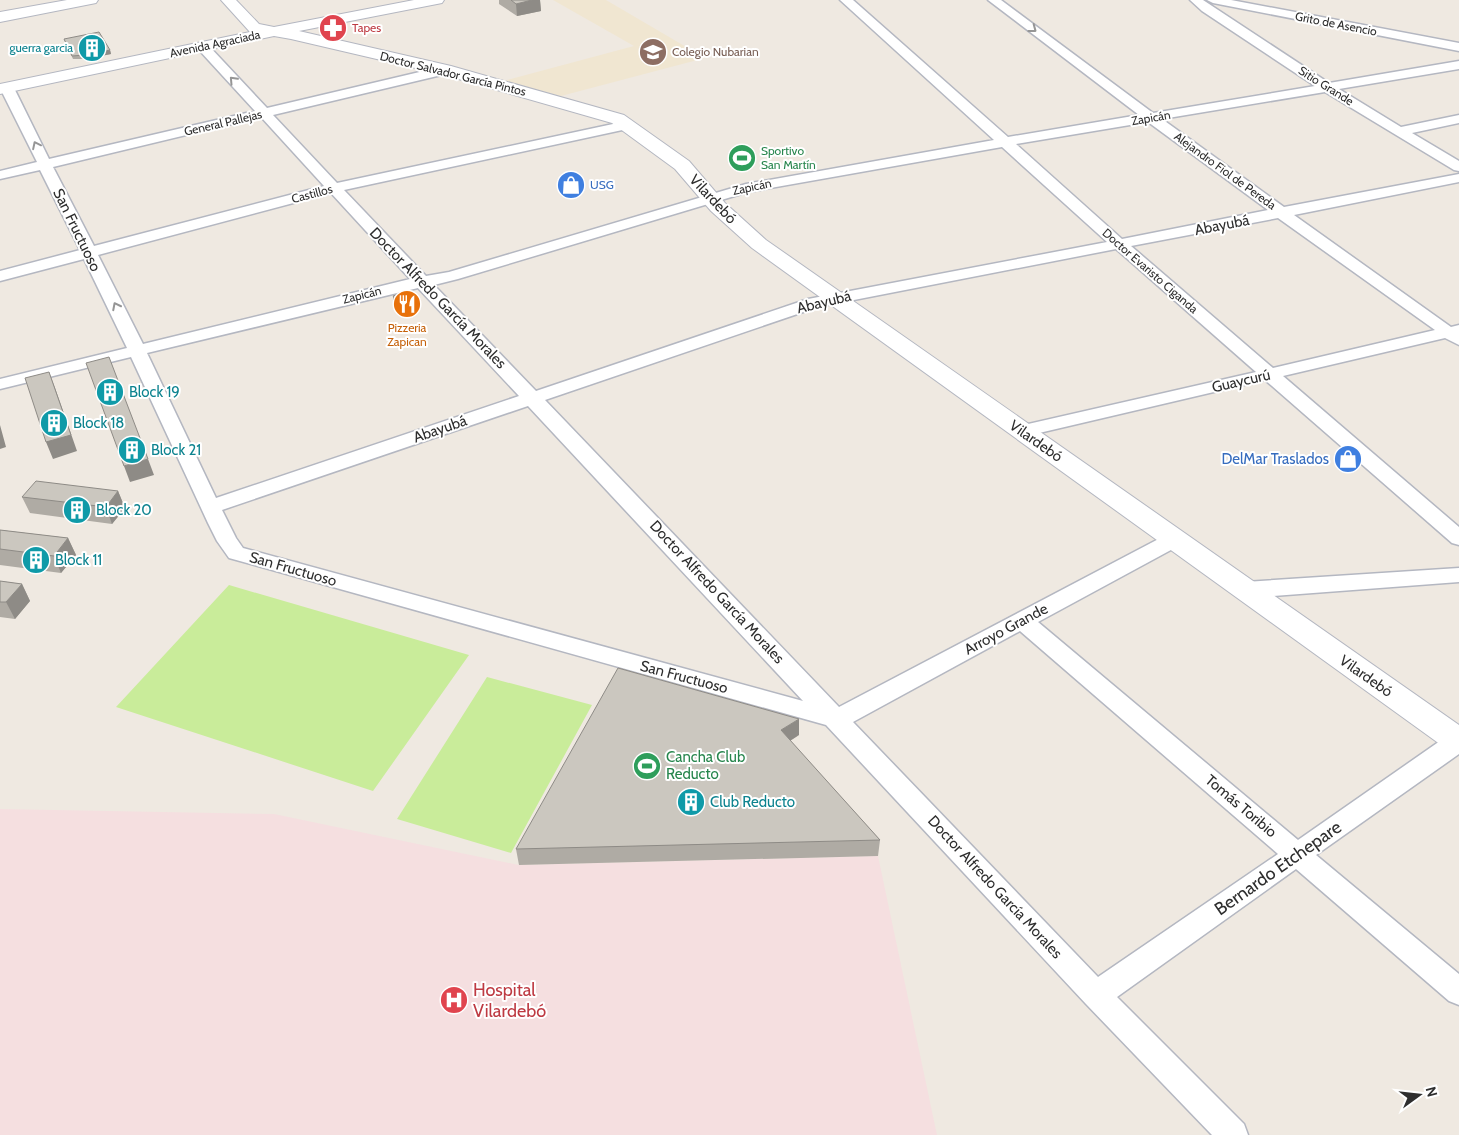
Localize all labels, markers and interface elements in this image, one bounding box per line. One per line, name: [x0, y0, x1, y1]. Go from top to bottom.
street label: Grito de Asencio: [1294, 8, 1379, 39]
pharmacy icon: Tapes: [318, 13, 348, 43]
place label: Tapes: [352, 20, 381, 35]
one-way arrow: [1027, 23, 1037, 32]
street label: Avenida Agraciada: [168, 27, 262, 60]
building icon: guerra garcia: [77, 33, 107, 63]
school or university icon: Colegio Nubarian: [638, 37, 668, 67]
place label: guerra garcia: [10, 40, 73, 55]
place label: Colegio Nubarian: [672, 44, 759, 59]
street label: Doctor Salvador García Pintos: [378, 48, 528, 99]
street label: Sitio Grande: [1296, 63, 1357, 108]
one-way arrow: [230, 76, 239, 85]
street label: General Pallejas: [182, 106, 263, 139]
street label: Zapicán: [1130, 107, 1172, 128]
street label: Alejandro Fiol de Pereda: [1171, 129, 1279, 213]
one-way arrow: [31, 141, 42, 150]
sports icon: Sportivo San Martín: [727, 143, 757, 173]
place label: Sportivo San Martín: [761, 143, 816, 172]
shop icon: USG: [556, 170, 586, 200]
street label: Vilardebó: [686, 171, 740, 227]
street label: Zapicán: [731, 175, 773, 198]
place label: USG: [590, 177, 614, 192]
street label: Castillos: [290, 181, 334, 206]
street label: San Fructuoso: [49, 186, 105, 274]
street label: Abayubá: [1193, 211, 1252, 239]
street label: Doctor Alfredo García Morales: [366, 224, 510, 372]
street label: Doctor Evaristo Ciganda: [1100, 225, 1201, 316]
street label: Zapicán: [341, 282, 383, 307]
street label: Abayubá: [795, 286, 854, 317]
restaurant icon: Pizzeria Zapican: [392, 289, 422, 319]
one-way arrow: [112, 302, 122, 311]
place label: Pizzeria Zapican: [387, 320, 427, 349]
street label: Guaycurú: [1210, 366, 1272, 396]
building icon: Block 19: [95, 377, 125, 407]
place label: Block 19: [129, 383, 180, 401]
building icon: Block 18: [39, 408, 69, 438]
street label: Abayubá: [411, 411, 470, 447]
place label: Block 18: [73, 414, 124, 432]
street label: Vilardebó: [1006, 416, 1066, 466]
building icon: Block 21: [117, 435, 147, 465]
place label: Block 21: [151, 441, 201, 459]
shop icon: DelMar Traslados: [1333, 444, 1363, 474]
place label: DelMar Traslados: [1221, 450, 1329, 468]
building icon: Block 20: [62, 495, 92, 525]
place label: Block 20: [96, 501, 152, 519]
street label: Doctor Alfredo García Morales: [646, 517, 788, 667]
building icon: Block 11: [21, 545, 51, 575]
street label: San Fructuoso: [247, 548, 339, 590]
place label: Block 11: [55, 551, 102, 569]
street label: Arroyo Grande: [961, 599, 1051, 659]
street label: Vilardebó: [1336, 651, 1396, 701]
street label: San Fructuoso: [638, 657, 730, 697]
place label: Cancha Club Reducto: [666, 748, 745, 783]
sports icon: Cancha Club Reducto: [632, 751, 662, 781]
street label: Tomás Toribio: [1202, 771, 1280, 841]
building icon: Club Reducto: [676, 787, 706, 817]
place label: Club Reducto: [710, 793, 795, 811]
street label: Doctor Alfredo García Morales: [924, 812, 1066, 962]
street label: Bernardo Etchepare: [1210, 816, 1346, 920]
place label: Hospital Vilardebó: [473, 979, 546, 1022]
hospital icon: Hospital Vilardebó: [439, 985, 469, 1015]
north arrow: [1394, 1070, 1444, 1120]
text: N: [1422, 1085, 1442, 1099]

